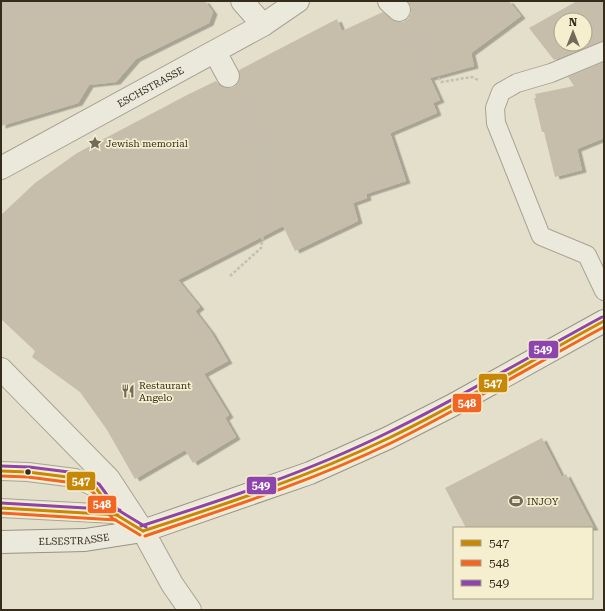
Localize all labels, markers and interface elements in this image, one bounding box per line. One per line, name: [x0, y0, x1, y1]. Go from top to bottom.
north arrow: [553, 12, 593, 52]
text: N: [569, 16, 578, 29]
street label: ESCHSTRASSE: [115, 64, 185, 109]
place icon: Jewish memorial: [87, 135, 103, 151]
place label: Jewish memorial: [106, 138, 188, 149]
line badge: 549: [528, 340, 559, 359]
text: 549: [534, 343, 552, 356]
line badge: 547: [478, 373, 508, 393]
text: 547: [484, 377, 502, 390]
place label: Restaurant Angelo: [139, 380, 191, 403]
restaurant icon: Restaurant Angelo: [120, 383, 136, 399]
line badge: 548: [452, 393, 482, 413]
text: 548: [458, 397, 476, 410]
unlabelled marker: [23, 467, 33, 477]
line badge: 547: [66, 471, 96, 491]
text: 547: [72, 475, 90, 488]
line badge: 549: [246, 476, 277, 495]
text: 549: [252, 479, 270, 492]
sports icon: INJOY: [508, 493, 524, 509]
line badge: 548: [87, 495, 117, 514]
place label: INJOY: [527, 496, 559, 507]
text: 548: [93, 498, 111, 511]
legend: [453, 527, 593, 599]
street label: ELSESTRASSE: [38, 531, 110, 547]
text: 547: [489, 536, 509, 550]
text: 548: [489, 556, 509, 570]
text: 549: [489, 576, 509, 590]

